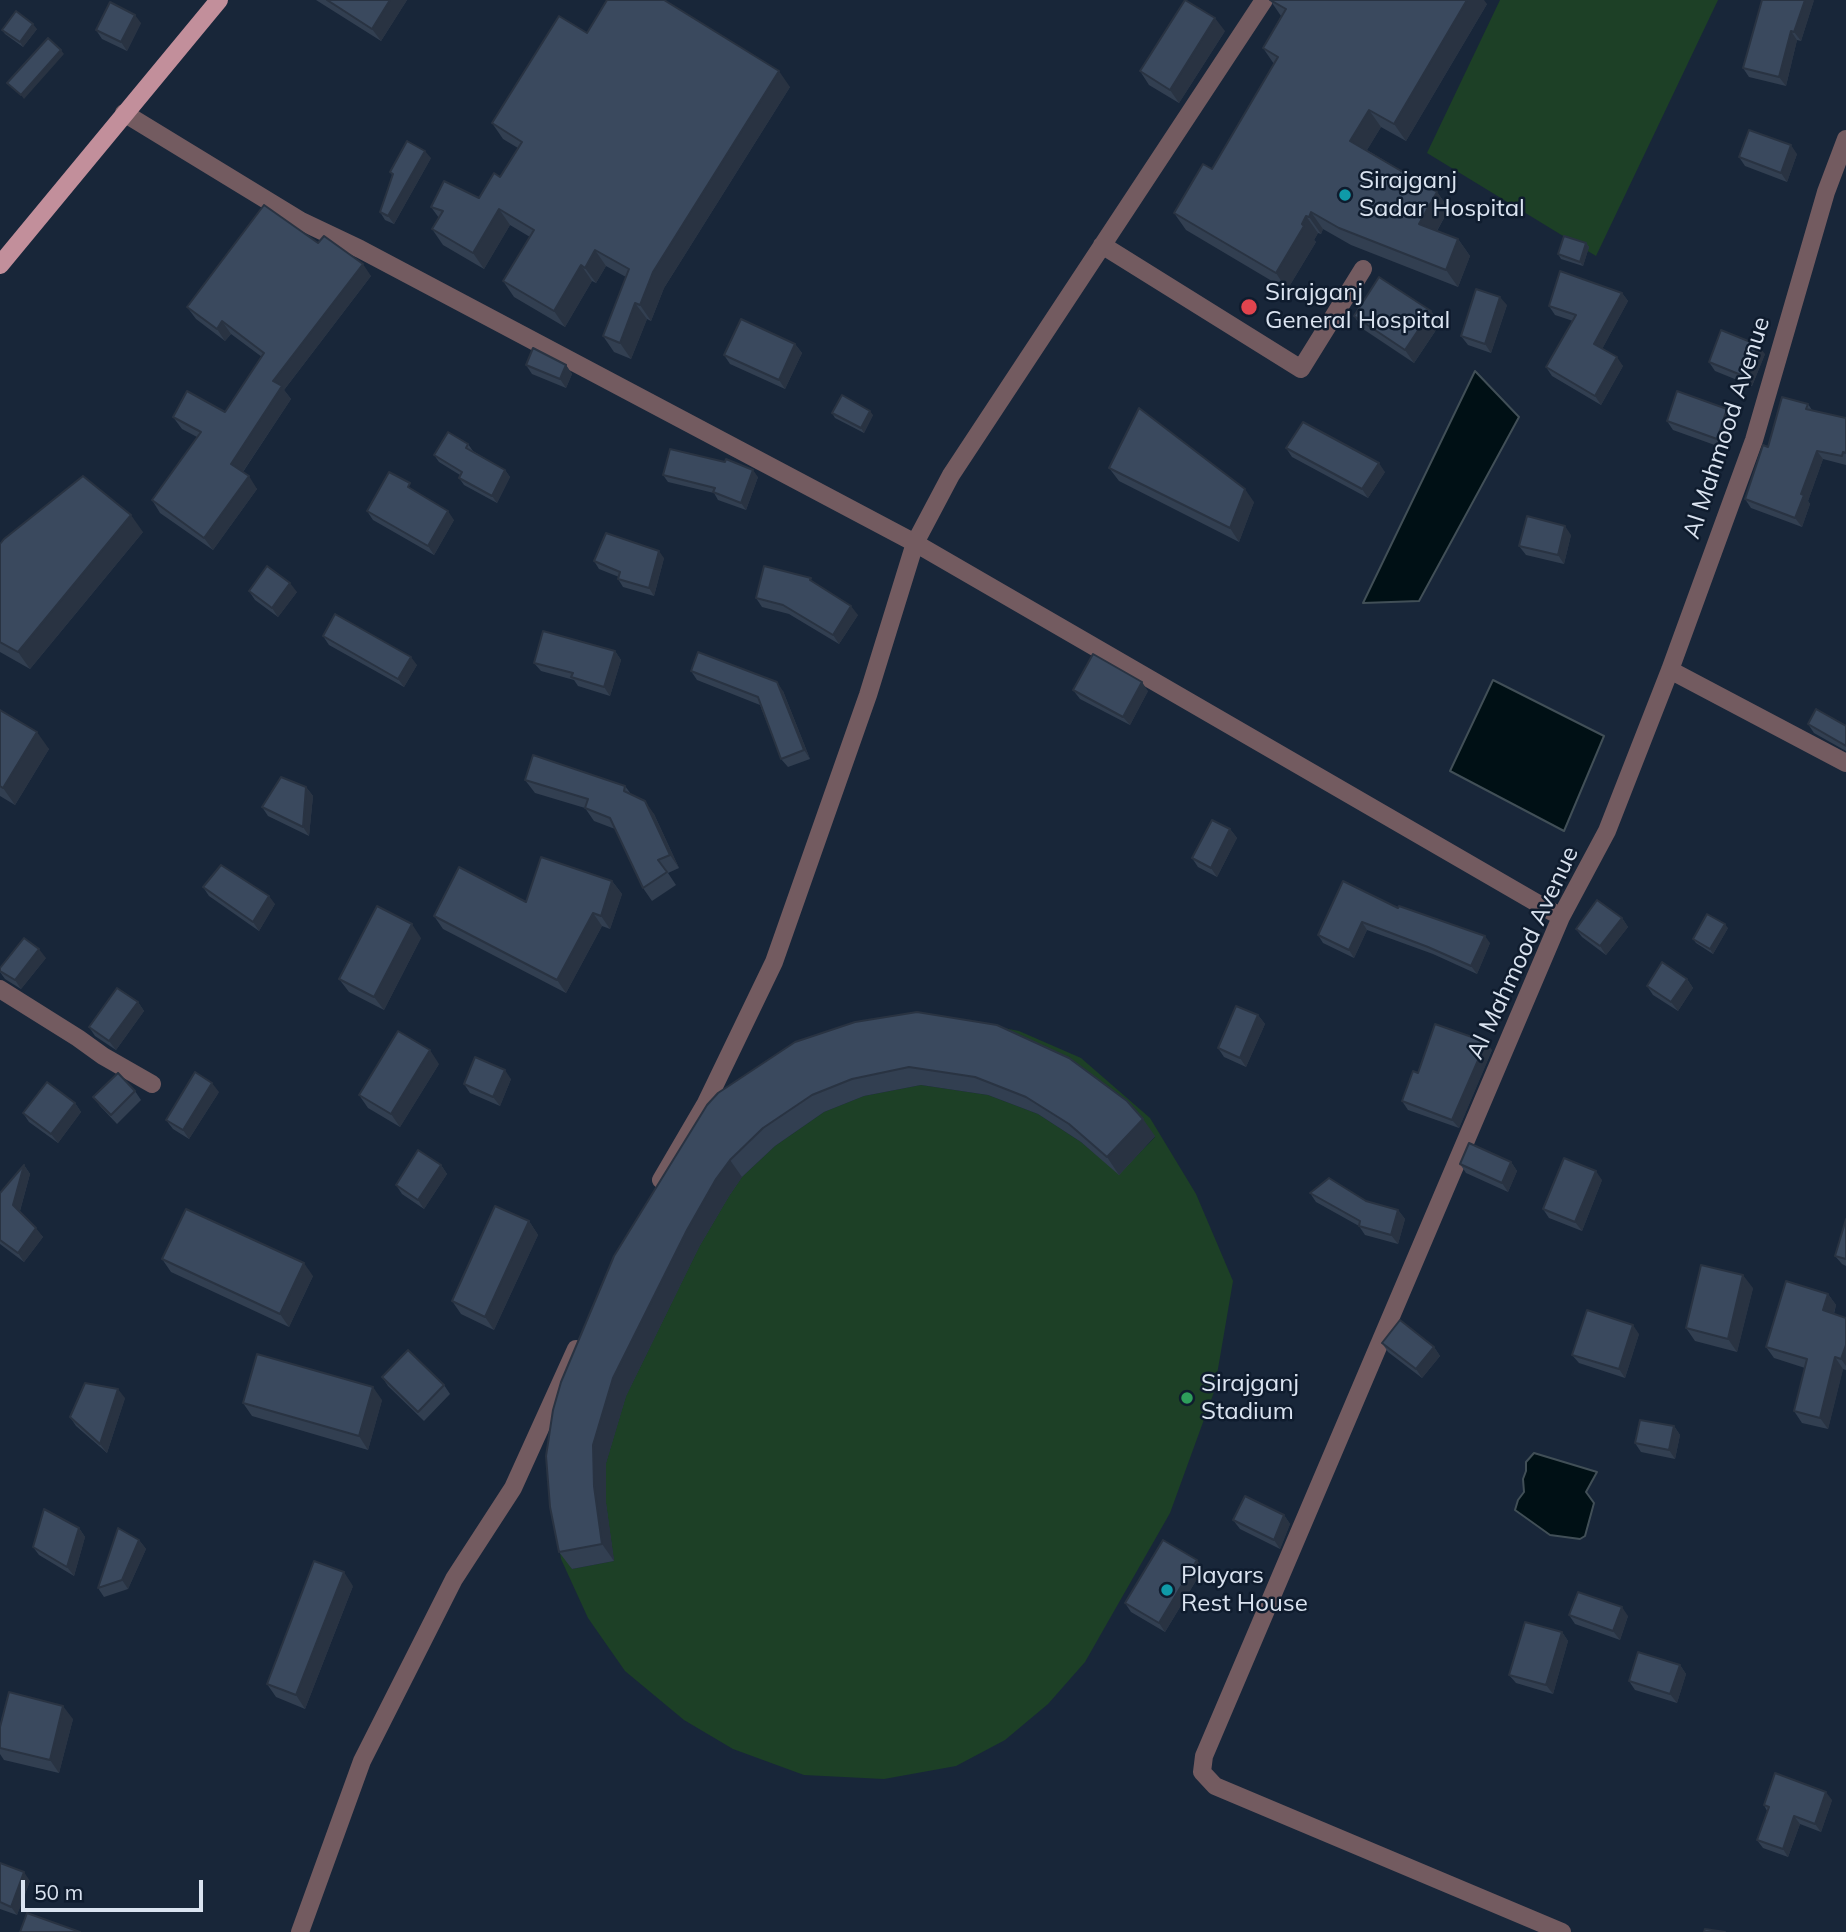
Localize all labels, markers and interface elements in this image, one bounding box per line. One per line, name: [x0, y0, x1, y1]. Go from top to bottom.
place label: Sirajganj Sadar Hospital: [1359, 167, 1525, 223]
marker: Sirajganj Sadar Hospital: [1337, 187, 1353, 203]
place label: Sirajganj General Hospital: [1265, 279, 1450, 335]
marker: Sirajganj General Hospital: [1239, 297, 1259, 317]
street label: Al Mahmood Avenue: [1678, 314, 1776, 542]
street label: Al Mahmood Avenue: [1461, 842, 1585, 1064]
place label: Sirajganj Stadium: [1201, 1370, 1299, 1426]
marker: Sirajganj Stadium: [1179, 1390, 1195, 1406]
place label: Playars Rest House: [1181, 1562, 1308, 1618]
marker: Playars Rest House: [1159, 1582, 1175, 1598]
scale bar: [24, 1866, 206, 1910]
text: 50 m: [34, 1879, 83, 1905]

